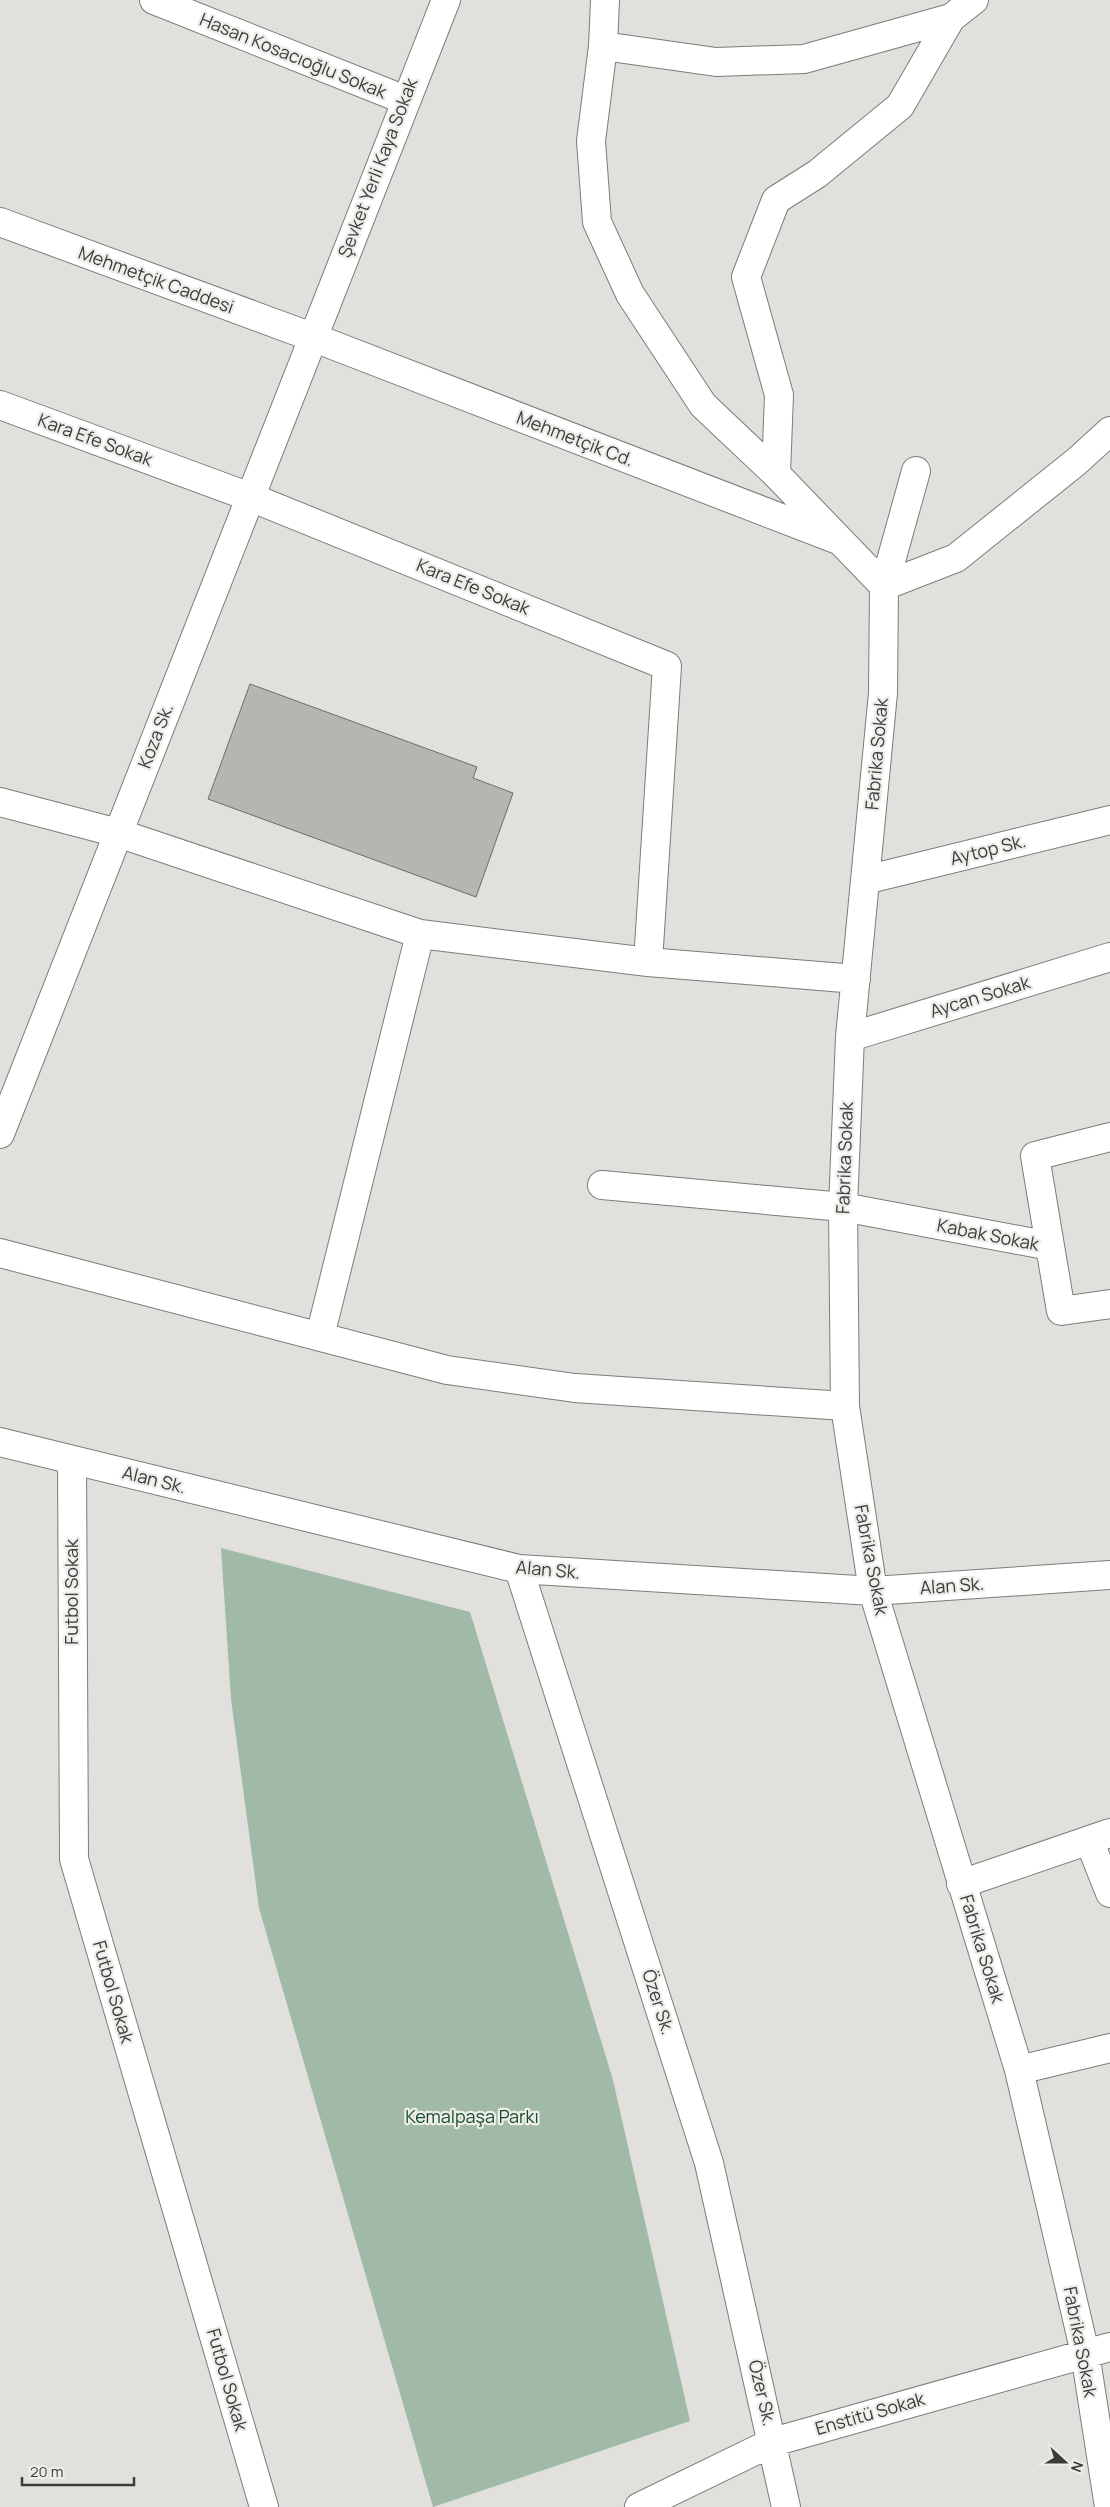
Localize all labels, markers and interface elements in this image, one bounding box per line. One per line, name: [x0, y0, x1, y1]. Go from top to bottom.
street label: Hasan Kosacıoğlu Sokak: [196, 7, 391, 104]
street label: Şevket Yerli Kaya Sokak: [332, 73, 423, 261]
street label: Mehmetçik Caddesi: [75, 240, 237, 318]
street label: Mehmetçik Cd.: [513, 405, 637, 471]
street label: Kara Efe Sokak: [35, 407, 157, 471]
street label: Kara Efe Sokak: [413, 552, 535, 620]
street label: Fabrika Sokak: [859, 696, 893, 811]
street label: Koza Sk.: [132, 700, 178, 771]
street label: Aytop Sk.: [947, 828, 1028, 870]
street label: Aycan Sokak: [927, 969, 1034, 1023]
street label: Fabrika Sokak: [830, 1100, 858, 1214]
street label: Kabak Sokak: [935, 1212, 1042, 1256]
street label: Alan Sk.: [120, 1460, 188, 1498]
street label: Fabrika Sokak: [849, 1502, 895, 1618]
street label: Futbol Sokak: [59, 1538, 83, 1645]
street label: Alan Sk.: [515, 1554, 581, 1584]
street label: Alan Sk.: [919, 1571, 985, 1599]
street label: Fabrika Sokak: [955, 1892, 1011, 2007]
street label: Futbol Sokak: [88, 1938, 140, 2047]
street label: Özer Sk.: [637, 1966, 681, 2037]
park label: Kemalpaşa Parkı: [405, 2104, 539, 2128]
street label: Fabrika Sokak: [1058, 2284, 1104, 2400]
street label: Futbol Sokak: [202, 2326, 254, 2435]
street label: Özer Sk.: [744, 2357, 782, 2428]
street label: Enstitü Sokak: [812, 2386, 928, 2440]
north arrow: [1040, 2437, 1090, 2487]
scale bar: [22, 2454, 135, 2486]
text: N: [1067, 2459, 1088, 2475]
text: 20 m: [30, 2461, 63, 2482]

